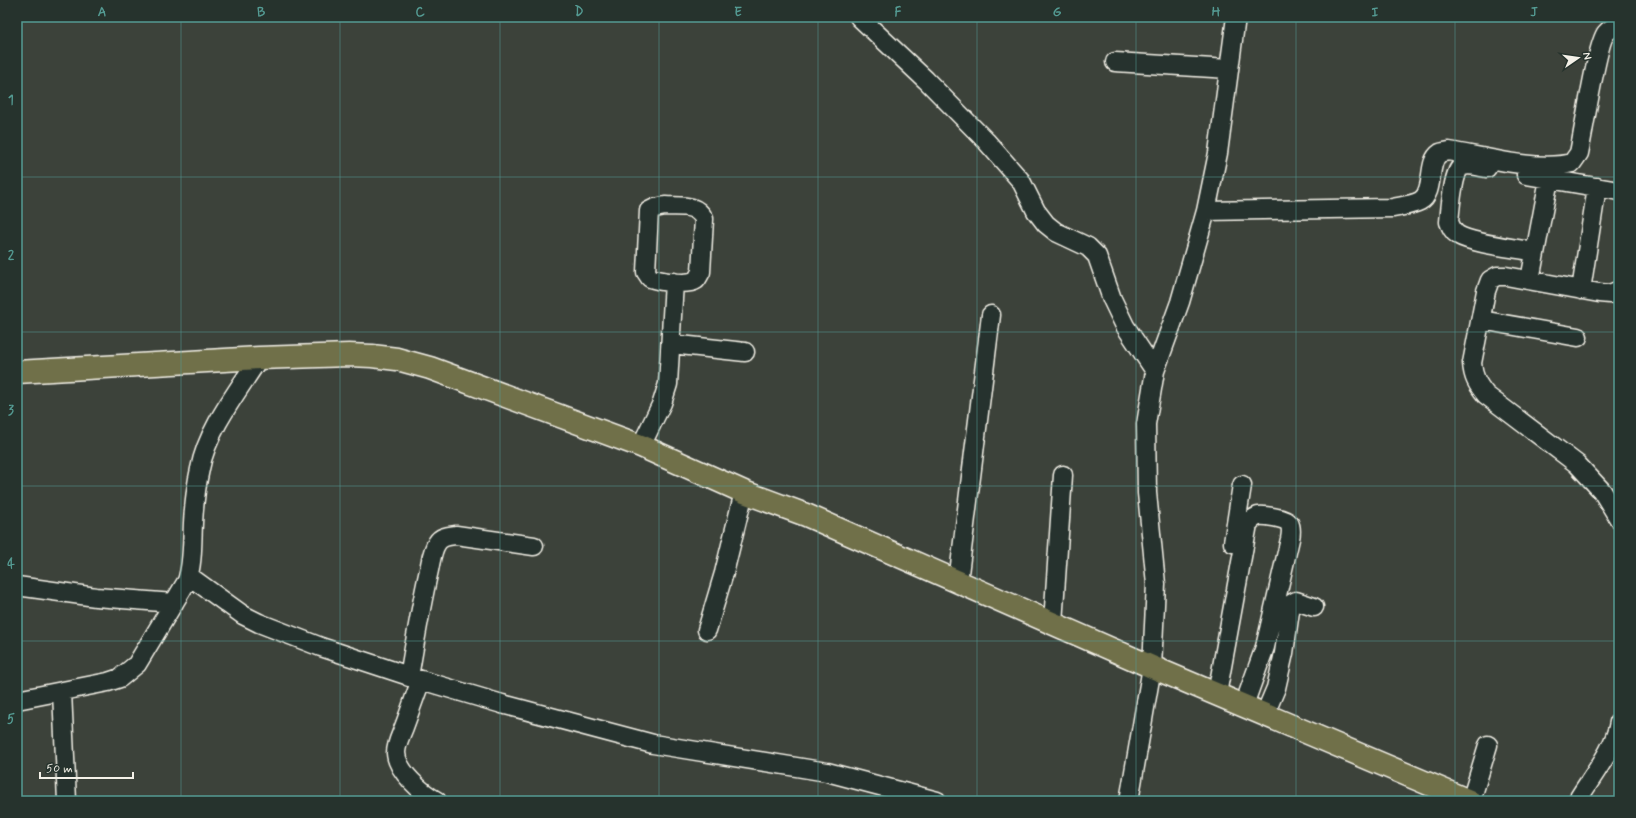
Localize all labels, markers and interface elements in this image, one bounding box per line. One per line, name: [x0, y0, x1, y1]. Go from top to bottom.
text: A: [98, 4, 106, 21]
text: B: [257, 4, 266, 21]
text: C: [415, 4, 425, 21]
text: D: [575, 4, 584, 21]
text: E: [734, 4, 742, 21]
text: F: [895, 4, 902, 21]
text: G: [1053, 4, 1062, 21]
text: H: [1212, 4, 1221, 21]
text: I: [1372, 4, 1379, 21]
text: J: [1530, 4, 1538, 21]
north arrow: [1558, 38, 1598, 78]
text: N: [1579, 51, 1594, 61]
text: 1: [8, 92, 14, 109]
text: 2: [8, 247, 15, 264]
text: 3: [8, 402, 14, 419]
text: 4: [7, 556, 15, 573]
text: 5: [7, 711, 15, 728]
scale bar: [40, 754, 133, 780]
text: 50 m: [46, 761, 73, 777]

